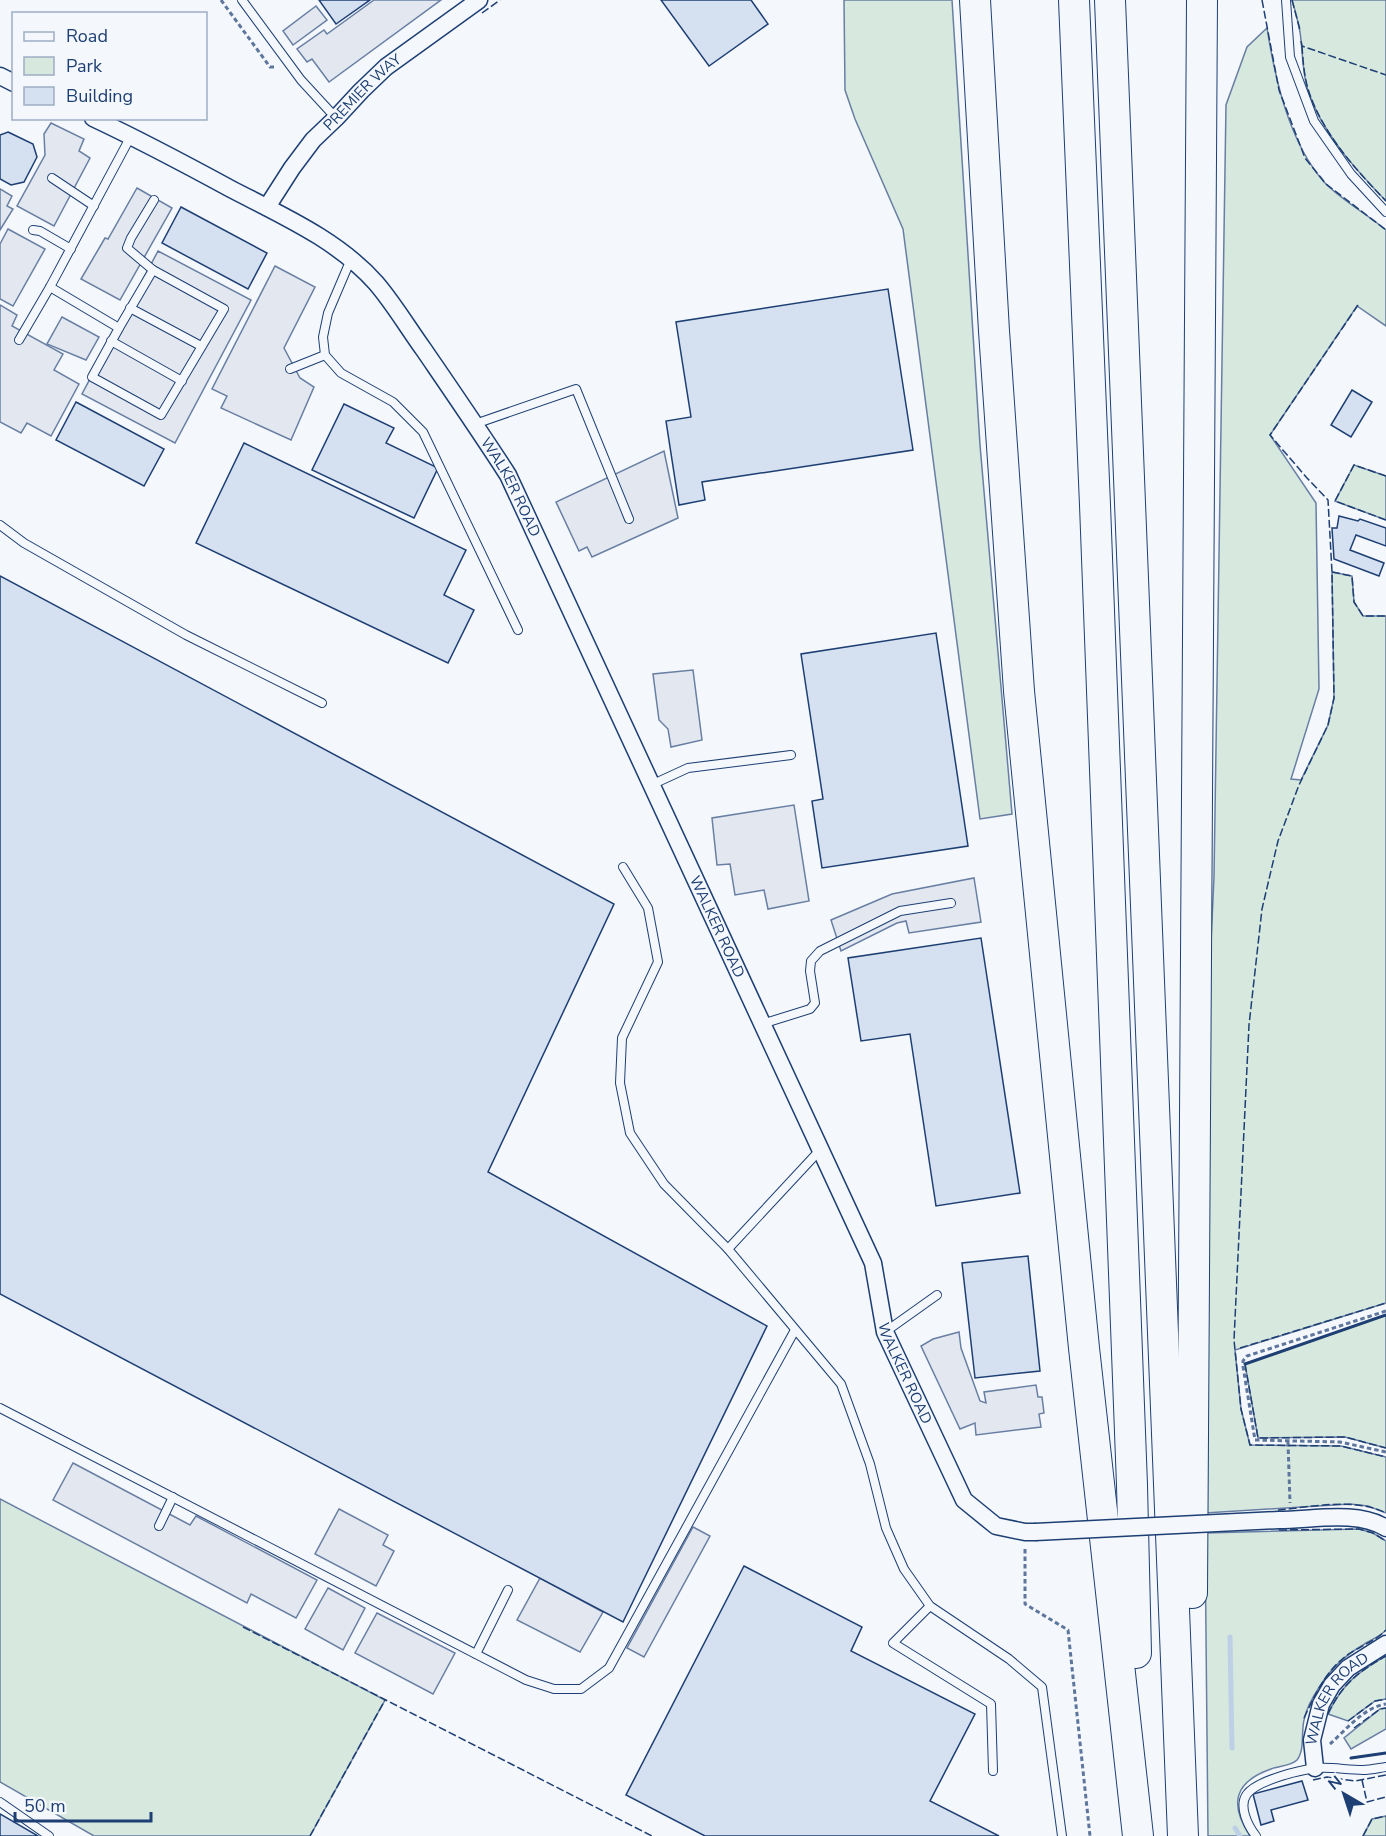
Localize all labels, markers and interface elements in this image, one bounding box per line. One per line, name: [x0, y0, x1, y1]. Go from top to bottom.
legend: [12, 12, 207, 120]
text: Road: [66, 24, 108, 48]
street label: PREMIER WAY: [319, 49, 406, 135]
text: Park: [66, 54, 103, 78]
text: Building: [66, 84, 133, 108]
street label: WALKER ROAD: [476, 433, 545, 540]
street label: WALKER ROAD: [685, 873, 749, 981]
street label: WALKER ROAD: [873, 1321, 937, 1427]
street label: WALKER ROAD: [1301, 1648, 1372, 1748]
north arrow: [1314, 1764, 1374, 1824]
text: N: [1324, 1771, 1347, 1795]
scale bar: [15, 1785, 152, 1823]
text: 50 m: [24, 1794, 66, 1818]

